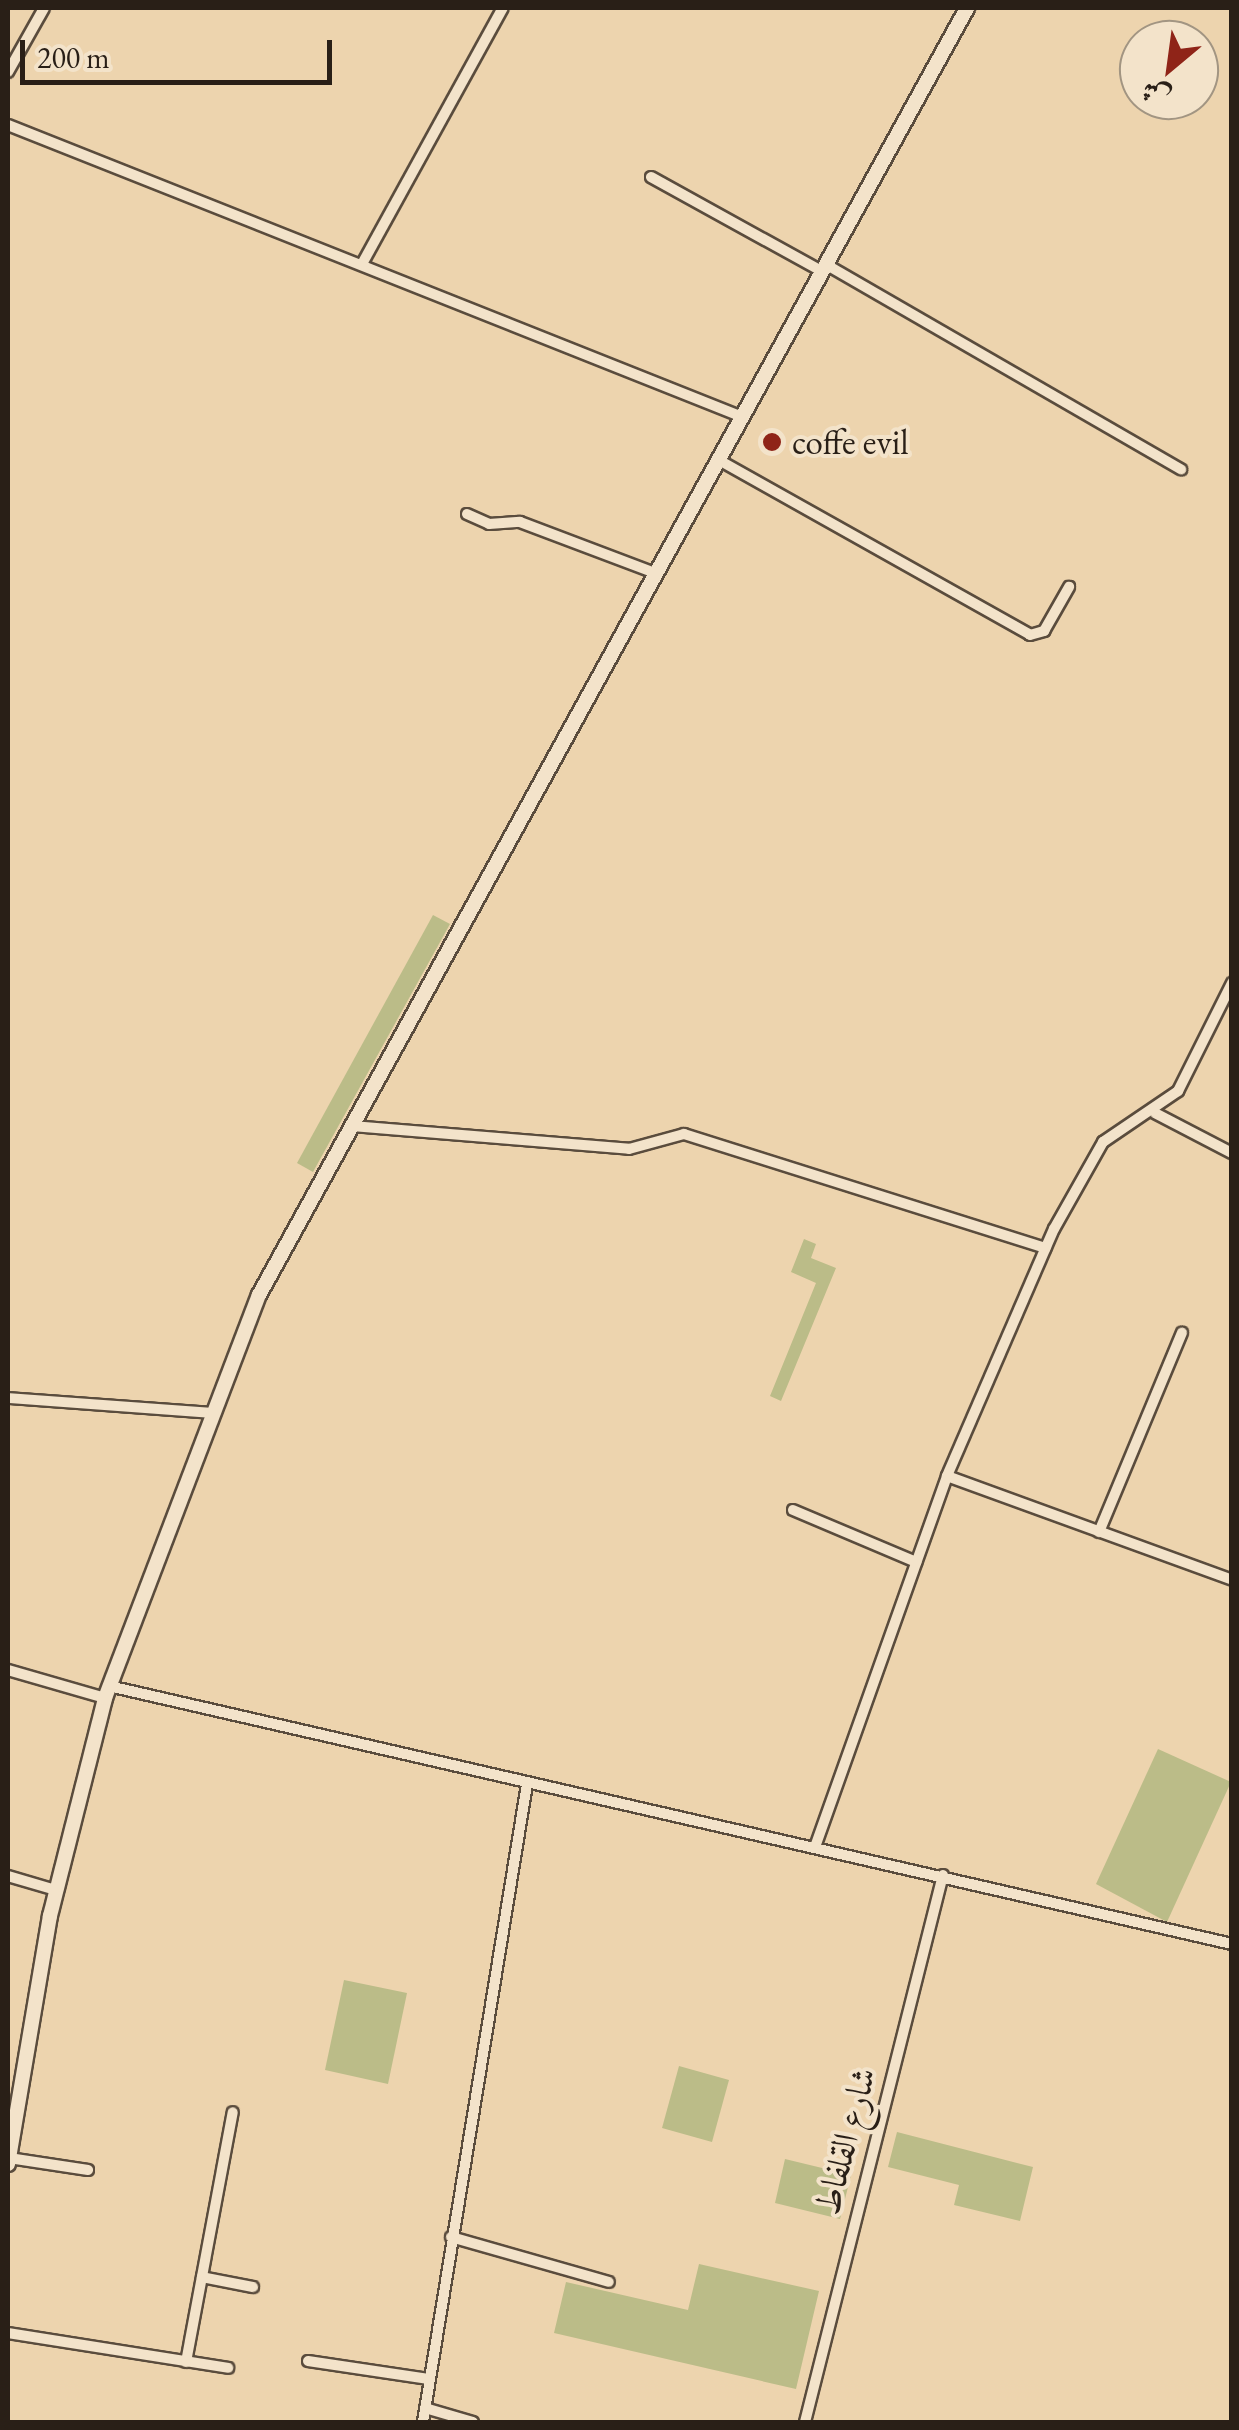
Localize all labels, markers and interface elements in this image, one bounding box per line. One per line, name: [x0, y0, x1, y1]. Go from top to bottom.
scale bar: [25, 20, 338, 82]
north arrow: [1119, 20, 1219, 120]
text: 200 m: [37, 38, 110, 77]
text: ش: [1135, 72, 1176, 117]
place label: coffe evil: [792, 421, 909, 463]
marker: coffe evil: [761, 431, 783, 453]
street label: شارع القلفاط: [805, 2063, 885, 2219]

